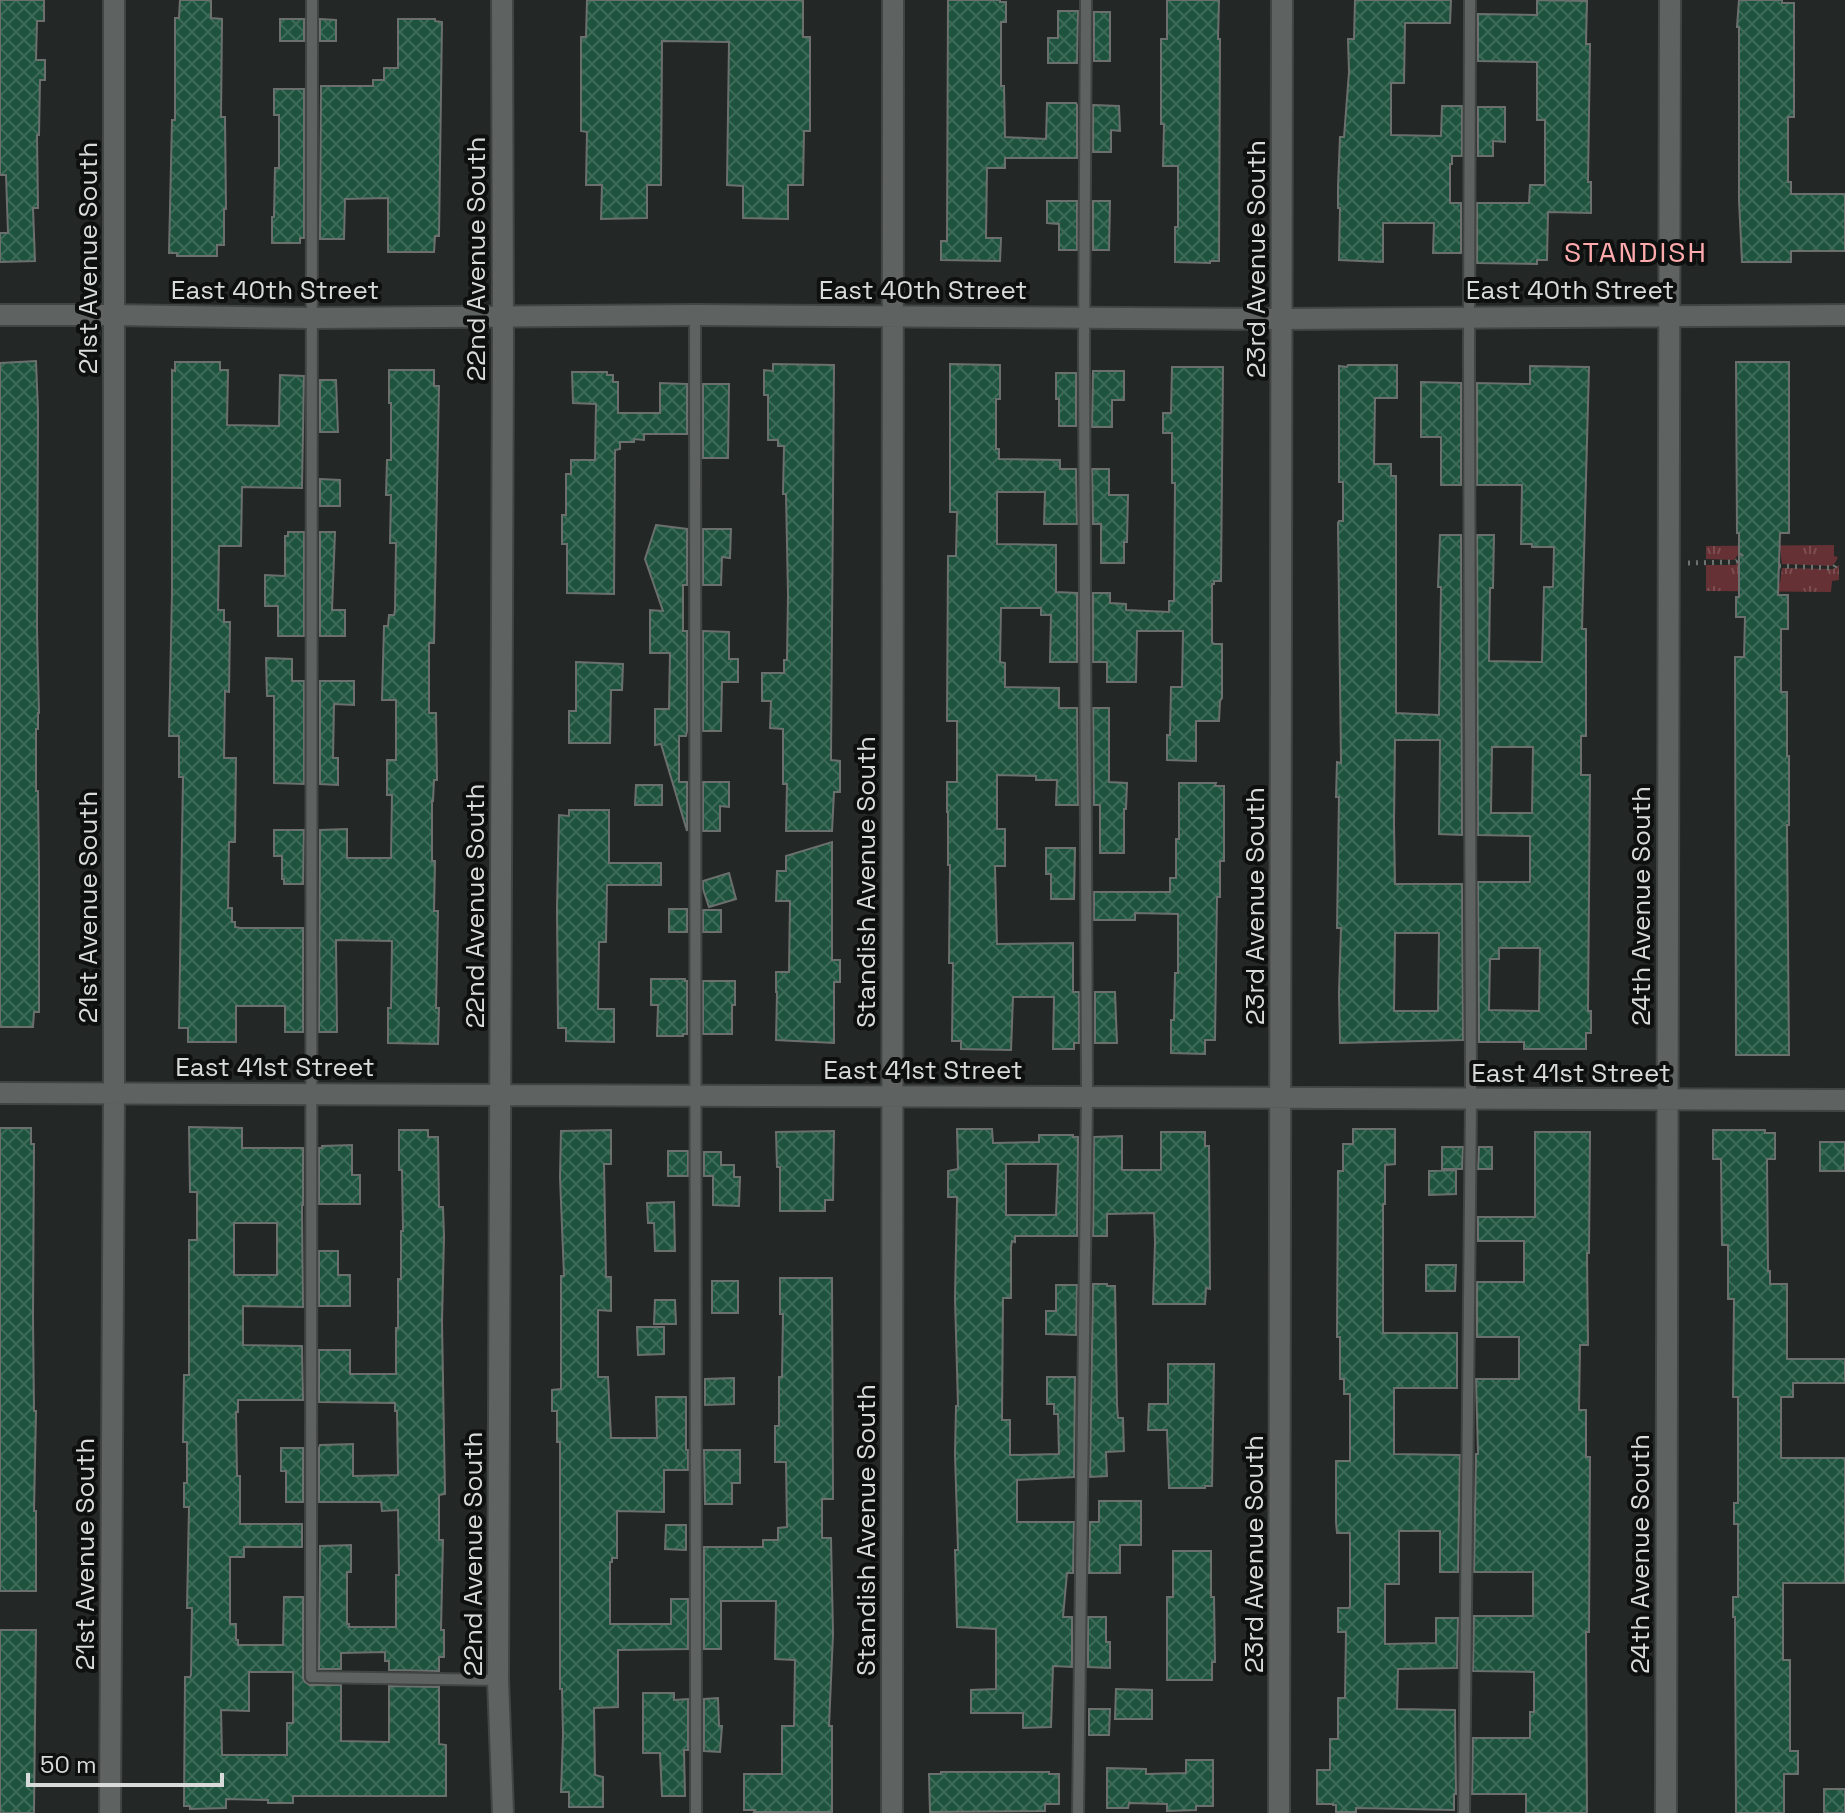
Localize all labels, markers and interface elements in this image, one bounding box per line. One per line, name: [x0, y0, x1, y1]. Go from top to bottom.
street label: 22nd Avenue South: [459, 137, 493, 381]
street label: 23rd Avenue South: [1239, 140, 1273, 378]
street label: 21st Avenue South: [71, 142, 105, 374]
district label: STANDISH: [1564, 234, 1708, 270]
street label: East 40th Street: [171, 273, 379, 307]
street label: East 40th Street: [819, 273, 1027, 307]
street label: East 40th Street: [1466, 273, 1674, 307]
street label: Standish Avenue South: [849, 736, 883, 1028]
street label: 22nd Avenue South: [458, 784, 492, 1028]
street label: 24th Avenue South: [1624, 786, 1658, 1026]
street label: 23rd Avenue South: [1238, 787, 1272, 1025]
street label: 21st Avenue South: [71, 791, 105, 1023]
street label: East 41st Street: [175, 1050, 375, 1084]
street label: East 41st Street: [823, 1053, 1023, 1087]
street label: East 41st Street: [1471, 1056, 1671, 1090]
street label: Standish Avenue South: [849, 1384, 883, 1676]
street label: 22nd Avenue South: [456, 1432, 490, 1676]
street label: 24th Avenue South: [1623, 1434, 1657, 1674]
street label: 23rd Avenue South: [1237, 1435, 1271, 1673]
street label: 21st Avenue South: [68, 1438, 102, 1670]
scale bar: [28, 1737, 222, 1787]
text: 50 m: [40, 1749, 97, 1780]

